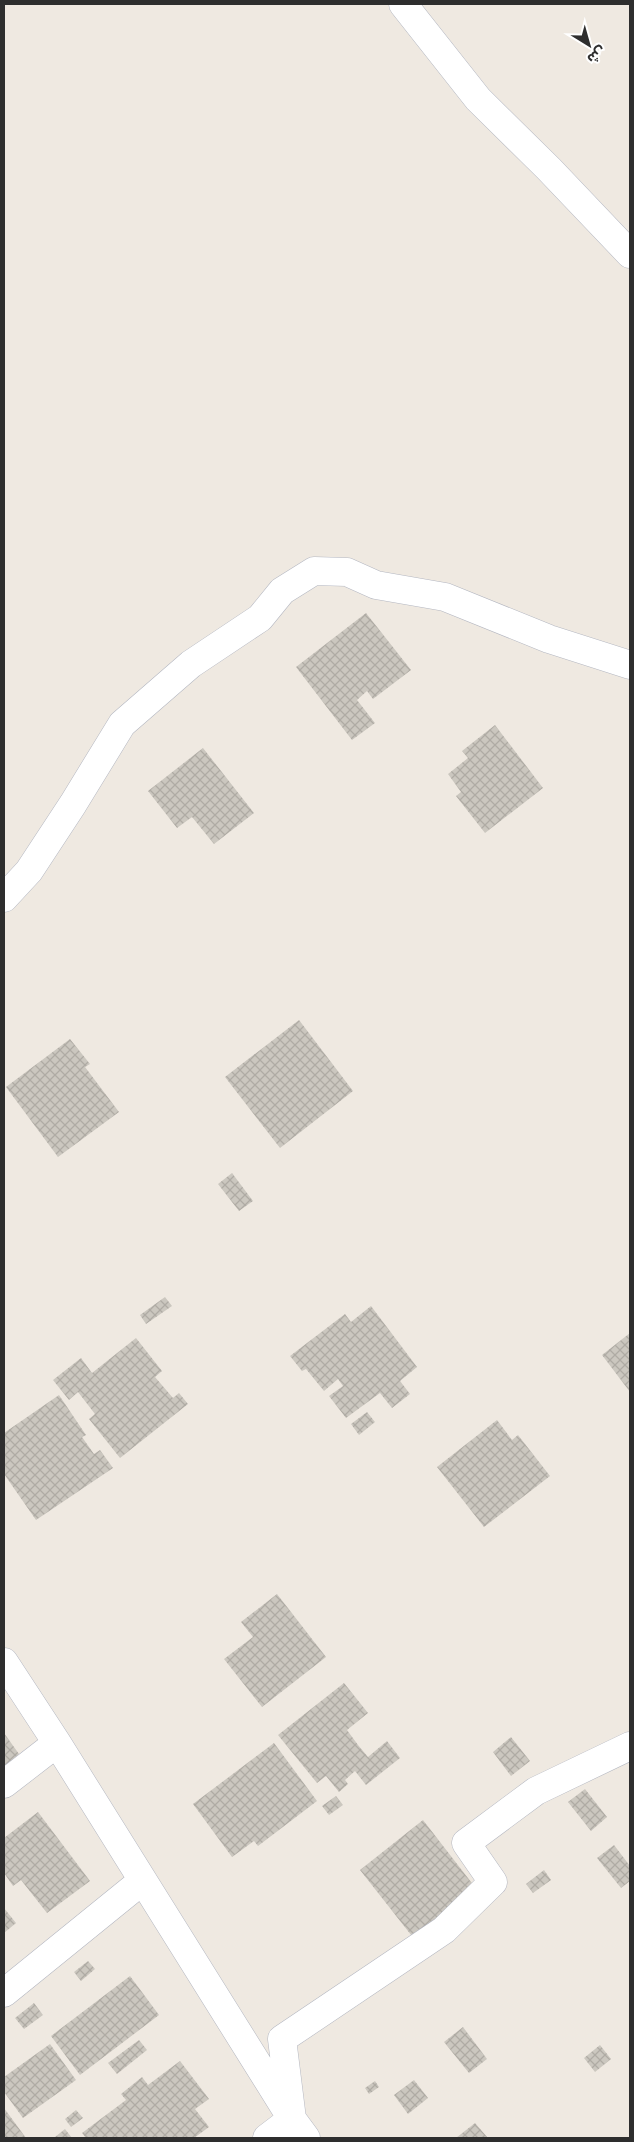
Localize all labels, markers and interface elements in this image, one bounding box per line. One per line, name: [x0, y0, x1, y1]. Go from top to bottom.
north arrow: [564, 20, 614, 70]
text: ش: [584, 42, 609, 68]

